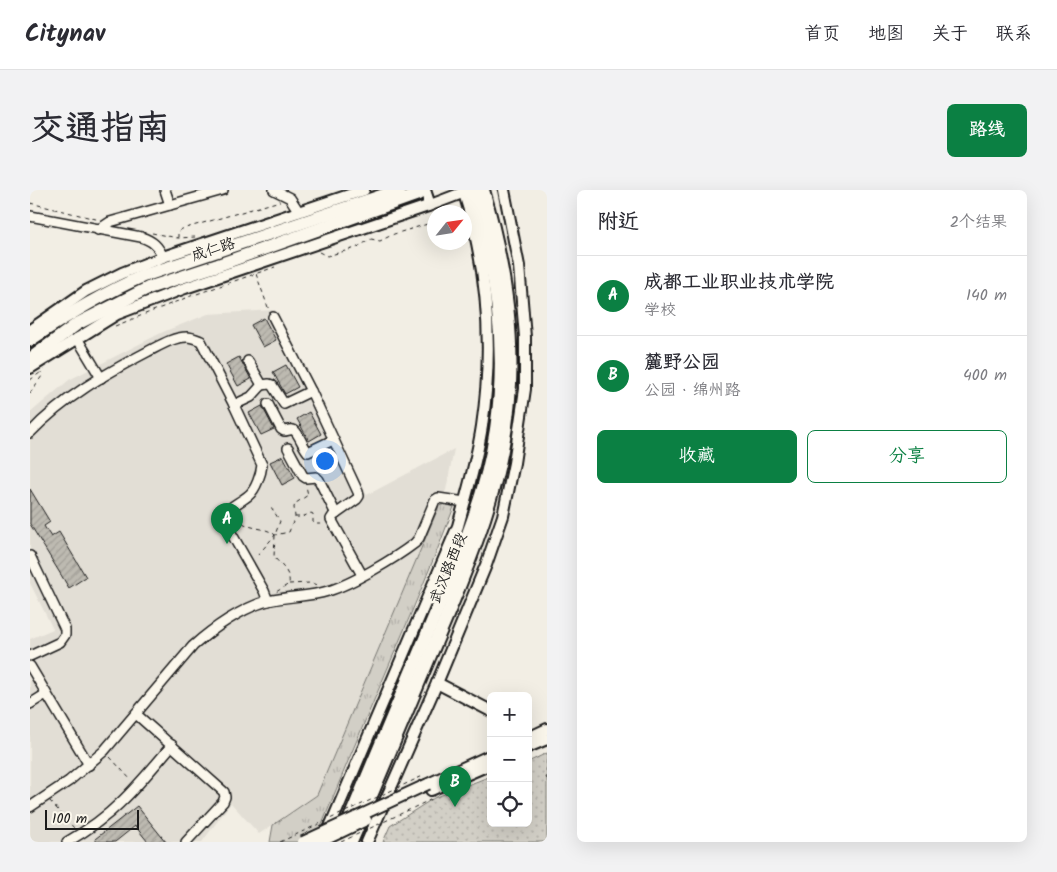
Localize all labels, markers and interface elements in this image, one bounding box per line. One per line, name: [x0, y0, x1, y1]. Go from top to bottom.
text: Citynav: [25, 15, 105, 54]
text: 首页: [804, 20, 840, 49]
text: 地图: [868, 20, 904, 49]
text: 关于: [932, 20, 968, 49]
text: 联系: [996, 20, 1032, 49]
text: 交通指南: [30, 102, 170, 158]
button: 路线: [947, 104, 1027, 157]
north arrow: [427, 205, 472, 250]
text: 附近: [597, 206, 639, 239]
text: 2个结果: [950, 210, 1007, 235]
street label: 成仁路: [188, 232, 238, 268]
text: 成都工业职业技术学院: [644, 268, 834, 298]
text: A: [608, 283, 618, 308]
text: 140 m: [966, 283, 1007, 308]
text: 学校: [644, 298, 676, 323]
text: 麓野公园: [644, 348, 720, 378]
text: B: [608, 363, 618, 388]
text: 400 m: [963, 363, 1007, 388]
text: 公园 · 绵州路: [644, 378, 741, 403]
button: 收藏: [597, 430, 797, 483]
button: 分享: [807, 430, 1007, 483]
your location: [312, 448, 338, 474]
pin: A: [211, 503, 243, 544]
street label: 武汉路西段: [424, 529, 474, 608]
map controls: [487, 692, 532, 827]
button: +: [487, 692, 532, 737]
button: −: [487, 737, 532, 782]
pin: B: [439, 766, 471, 807]
button: locate: [487, 782, 532, 827]
scale bar: [45, 807, 139, 830]
text: 100 m: [52, 808, 87, 830]

